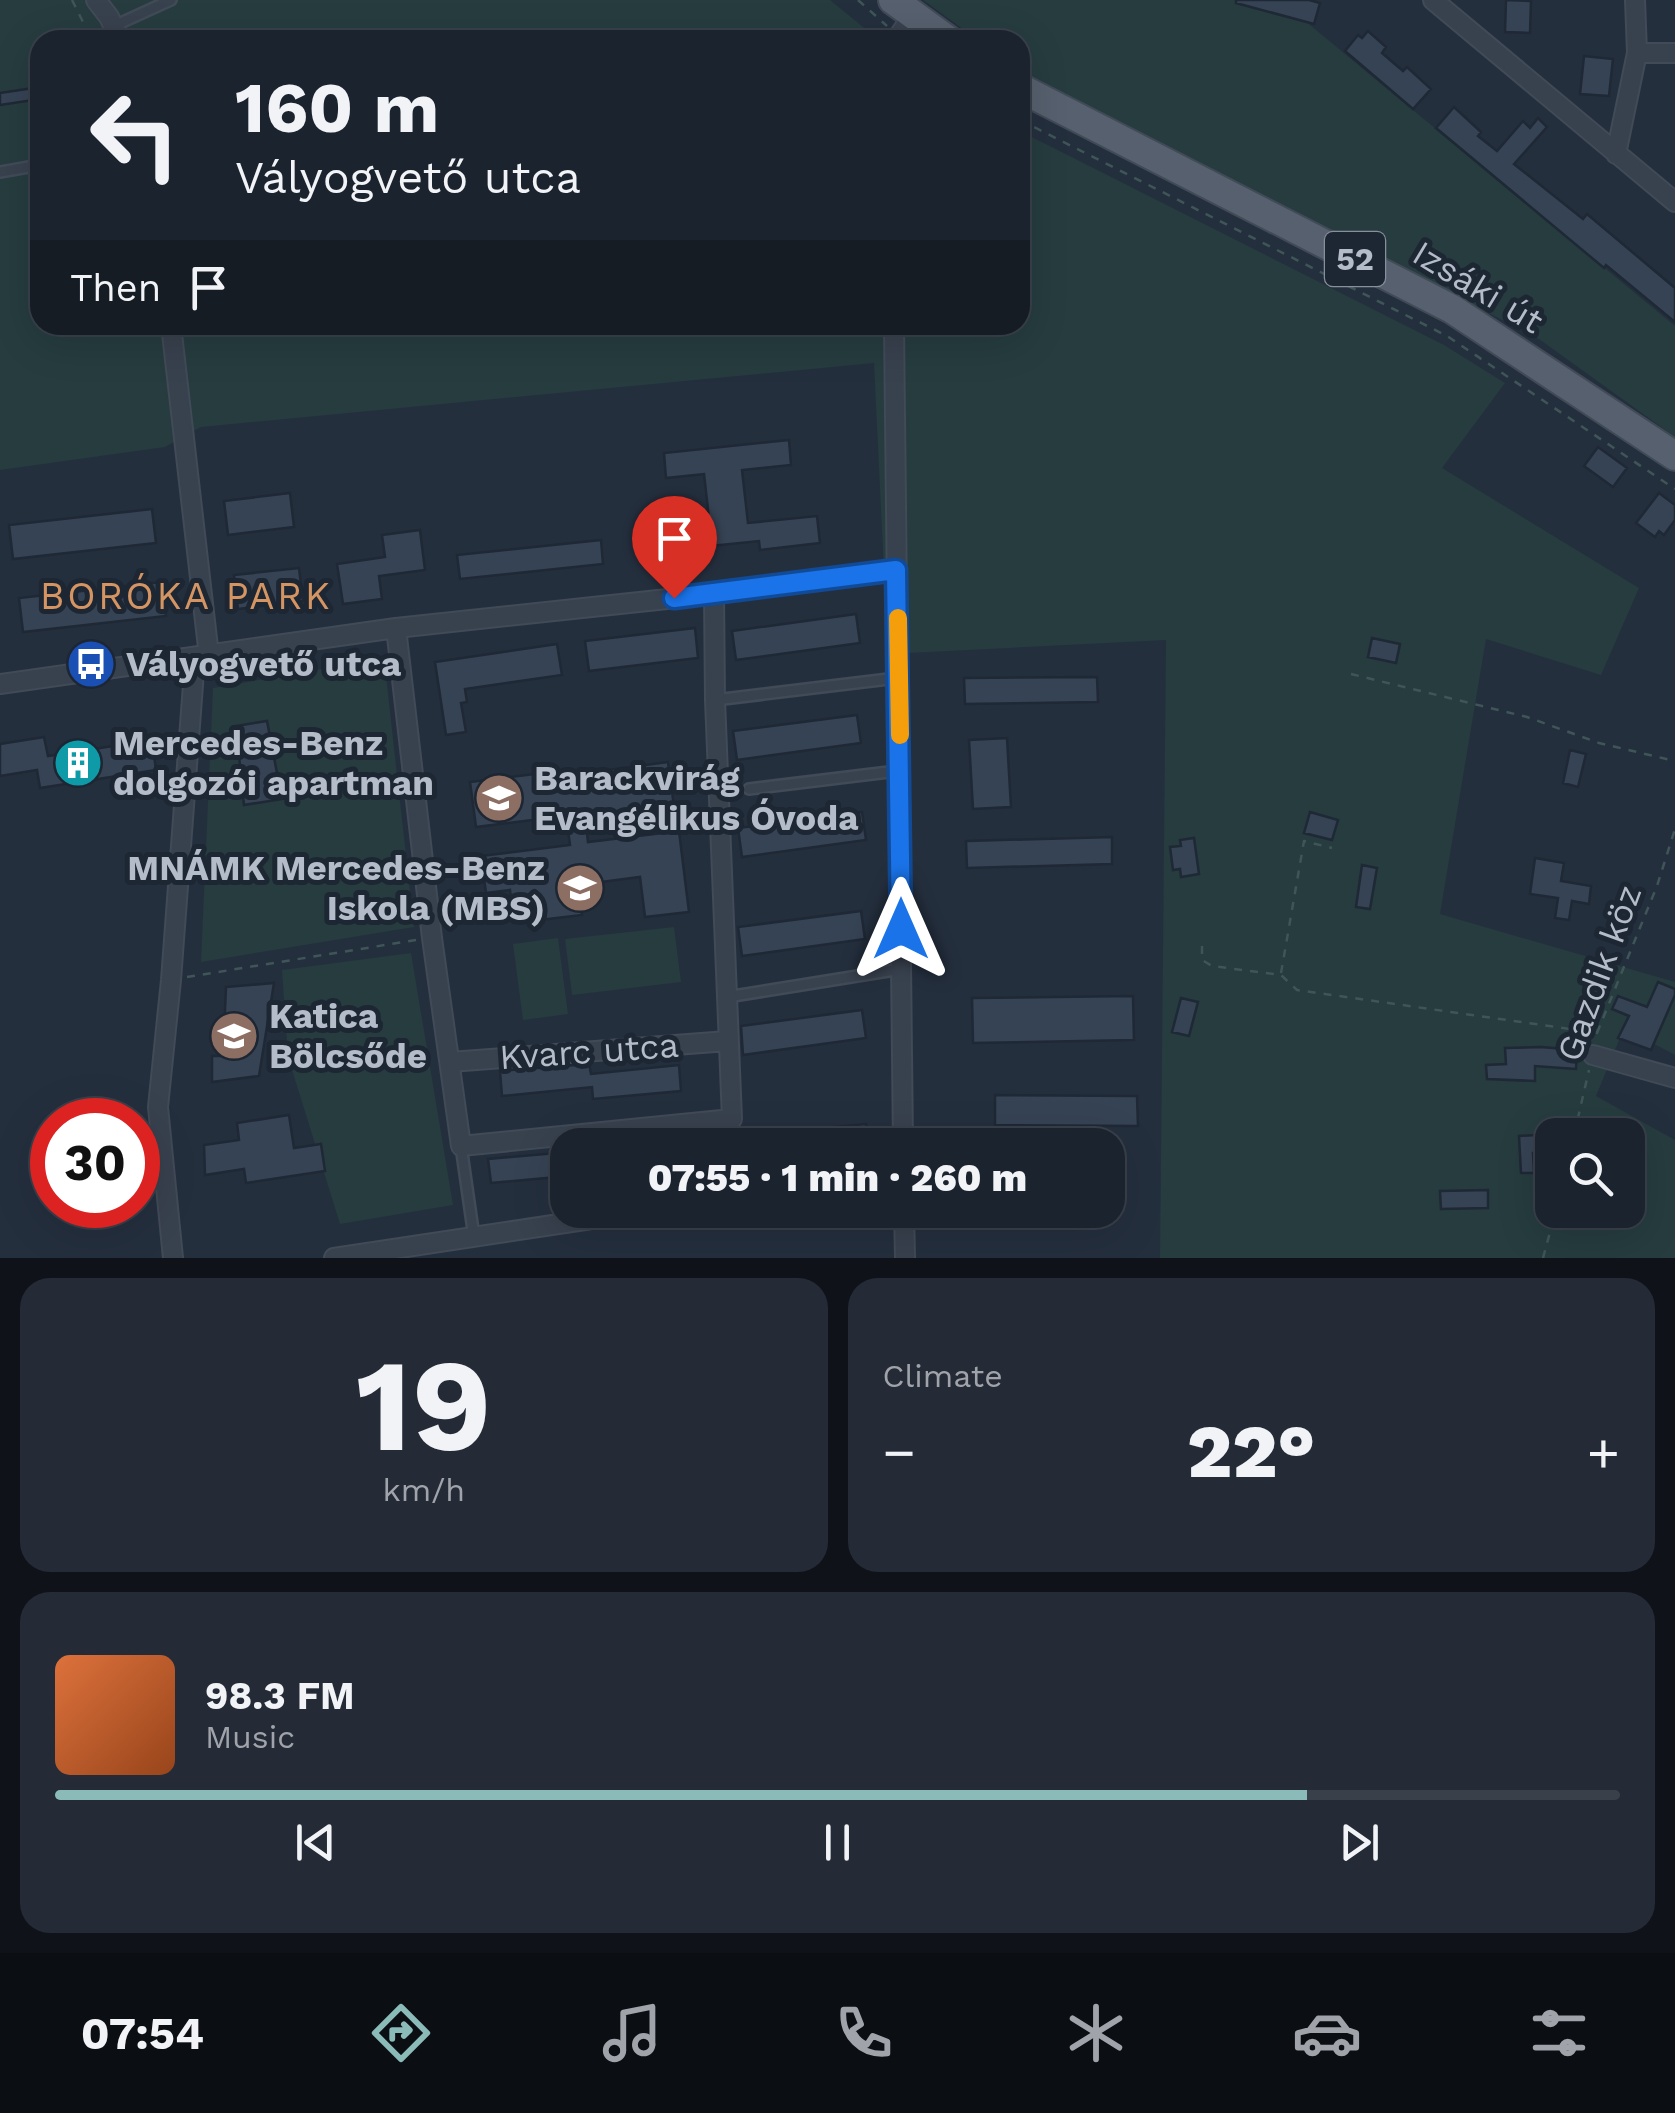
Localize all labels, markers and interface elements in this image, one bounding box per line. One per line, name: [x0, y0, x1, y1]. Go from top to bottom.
text: 160 m: [235, 67, 439, 149]
icon: left: [70, 70, 200, 200]
text: Vályogvető utca: [235, 151, 581, 204]
road number: 52: [1325, 232, 1385, 286]
street label: Izsáki út: [1405, 232, 1551, 342]
icon: arrive: [181, 260, 236, 315]
text: Then: [70, 266, 161, 310]
pin: [632, 496, 717, 599]
icon: arrive: [647, 511, 702, 566]
district label: BORÓKA PARK: [40, 573, 332, 618]
bus stop icon: Vályogvető utca: [65, 638, 117, 690]
place label: Vályogvető utca: [126, 643, 402, 685]
place label: Mercedes-Benz dolgozói apartman: [113, 722, 434, 804]
building icon: Mercedes-Benz dolgozói apartman: [52, 737, 104, 789]
place label: Barackvirág Evangélikus Óvoda: [534, 757, 859, 839]
school or university icon: Barackvirág Evangélikus Óvoda: [473, 772, 525, 824]
place label: MNÁMK Mercedes-Benz Iskola (MBS): [127, 847, 545, 929]
school or university icon: MNÁMK Mercedes-Benz Iskola (MBS): [554, 862, 606, 914]
position arrow: [849, 877, 953, 981]
street label: Gazdik köz: [1548, 879, 1650, 1067]
place label: Katica Bölcsőde: [269, 995, 427, 1077]
school or university icon: Katica Bölcsőde: [208, 1010, 260, 1062]
street label: Kvarc utca: [498, 1024, 680, 1078]
speed limit sign: 30: [30, 1098, 160, 1228]
map controls: [1535, 1118, 1645, 1228]
button: search: [1535, 1118, 1645, 1228]
text: 07:55 · 1 min · 260 m: [648, 1156, 1027, 1200]
text: 19: [356, 1329, 492, 1482]
text: Climate: [883, 1357, 1003, 1395]
text: 22°: [1187, 1407, 1315, 1495]
text: −: [883, 1420, 916, 1484]
text: +: [1587, 1420, 1620, 1484]
text: km/h: [383, 1471, 465, 1509]
text: 98.3 FM: [205, 1674, 355, 1718]
text: Music: [205, 1718, 295, 1756]
icon: previous: [288, 1815, 343, 1870]
icon: pause: [810, 1815, 865, 1870]
icon: next: [1332, 1815, 1387, 1870]
icon: directions: [366, 1998, 436, 2068]
icon: music: [597, 1998, 667, 2068]
icon: phone: [829, 1998, 899, 2068]
icon: climate: [1061, 1998, 1131, 2068]
icon: car: [1292, 1998, 1362, 2068]
icon: filters: [1524, 1998, 1594, 2068]
text: 07:54: [81, 2007, 204, 2060]

